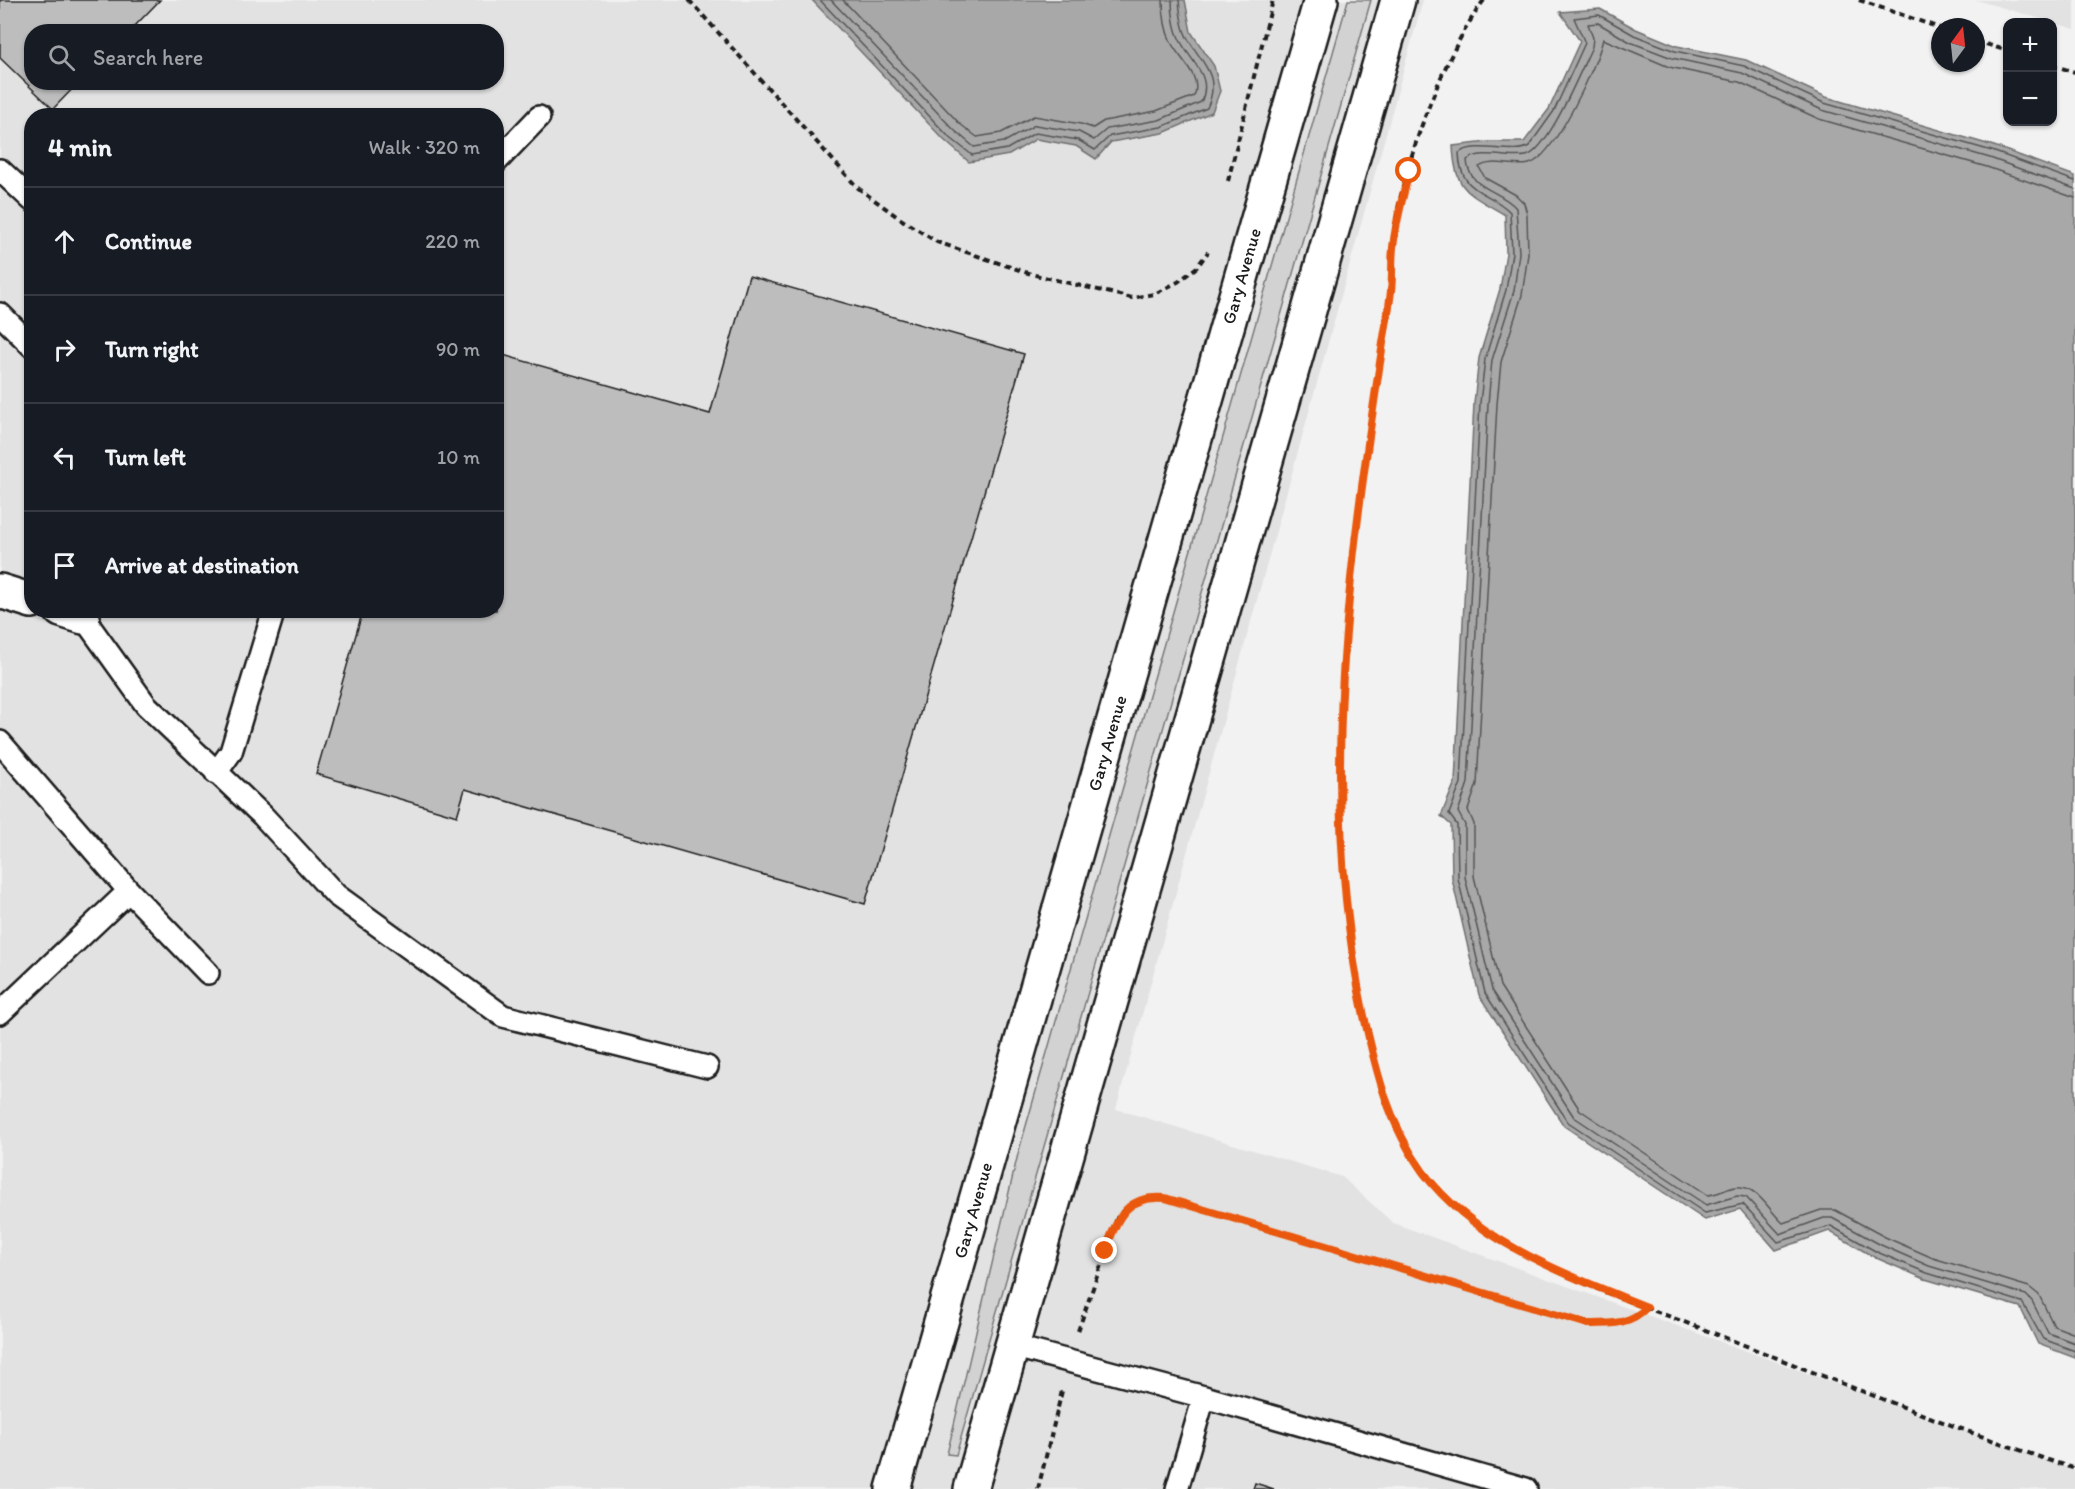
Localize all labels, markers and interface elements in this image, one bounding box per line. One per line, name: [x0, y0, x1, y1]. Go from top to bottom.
north arrow: [1931, 18, 1985, 72]
map controls: [2003, 18, 2057, 126]
button: +: [2003, 18, 2057, 72]
search box: [24, 24, 504, 90]
icon: search: [45, 41, 78, 74]
text: Search here: [93, 44, 203, 71]
button: −: [2003, 72, 2057, 126]
text: 4 min: [48, 131, 112, 163]
text: Walk · 320 m: [368, 135, 480, 159]
route start: [1395, 157, 1421, 183]
icon: ahead: [48, 225, 81, 258]
street label: Gary Avenue: [1217, 226, 1266, 327]
text: Continue: [105, 228, 192, 255]
text: 220 m: [425, 229, 480, 253]
icon: right: [48, 333, 81, 366]
text: Turn right: [105, 336, 199, 363]
text: 90 m: [436, 337, 480, 361]
icon: left: [48, 441, 81, 474]
text: Turn left: [105, 444, 186, 471]
text: 10 m: [437, 445, 480, 469]
icon: arrive: [48, 549, 81, 582]
text: Arrive at destination: [105, 552, 299, 579]
street label: Gary Avenue: [1083, 693, 1132, 794]
street label: Gary Avenue: [949, 1160, 997, 1261]
route end: [1091, 1237, 1117, 1263]

